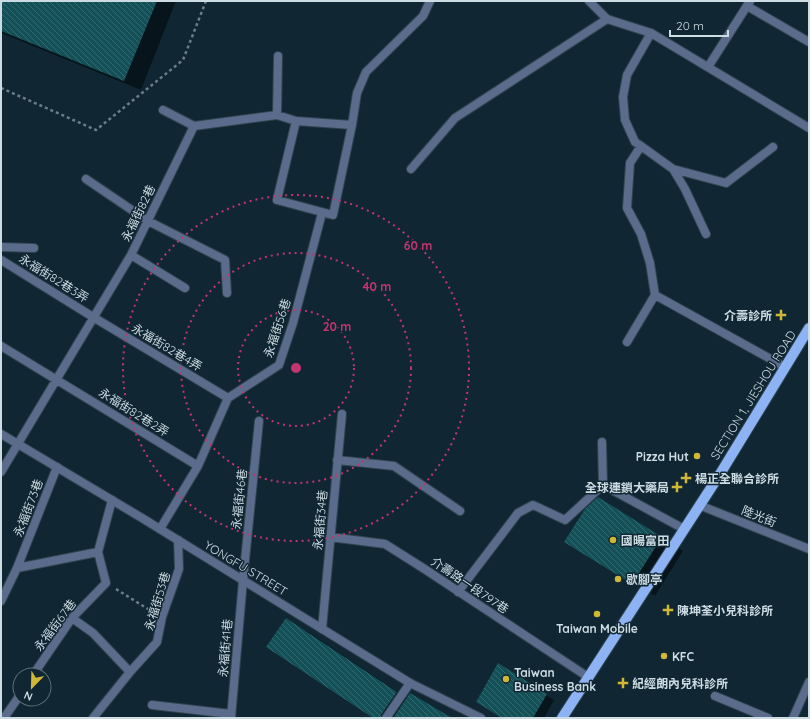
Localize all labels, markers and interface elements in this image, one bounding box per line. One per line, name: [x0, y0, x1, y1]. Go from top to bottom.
scale bar: [670, 12, 728, 38]
text: 20 m: [676, 18, 704, 33]
street label: 永福街82巷: [118, 182, 158, 244]
text: 60 m: [404, 238, 432, 253]
street label: 永福街82巷3弄: [16, 251, 92, 305]
text: 40 m: [363, 279, 391, 294]
street label: 永福街56巷: [260, 297, 294, 359]
place label: 介壽診所: [724, 308, 772, 323]
marker: 介壽診所: [775, 309, 787, 321]
text: 20 m: [323, 319, 351, 334]
street label: 永福街82巷4弄: [129, 320, 205, 374]
street label: SECTION 1, JIESHOU ROAD: [707, 327, 799, 462]
centre of rings: [289, 361, 303, 375]
street label: 永福街82巷2弄: [96, 385, 172, 439]
place label: Pizza Hut: [636, 449, 689, 464]
marker: Pizza Hut: [692, 451, 702, 461]
street label: 永福街46巷: [228, 468, 250, 530]
place label: 楊正全聯合診所: [695, 471, 779, 486]
marker: 楊正全聯合診所: [680, 472, 692, 484]
street label: 永福街73巷: [10, 477, 46, 539]
place label: 全球連鎖大藥局: [585, 480, 669, 495]
marker: 全球連鎖大藥局: [672, 482, 682, 492]
street label: 永福街34巷: [310, 489, 330, 551]
street label: 陸光街: [739, 502, 779, 530]
place label: 國暘富田: [621, 533, 669, 548]
marker: 國暘富田: [608, 535, 618, 545]
street label: YONGFU STREET: [202, 537, 290, 599]
street label: 介壽路一段797巷: [428, 553, 512, 617]
street label: 永福街53巷: [141, 570, 173, 632]
place label: 歇腳亭: [626, 572, 662, 587]
marker: 歇腳亭: [613, 574, 623, 584]
street label: 永福街67巷: [31, 596, 79, 654]
place label: 陳坤荃小兒科診所: [677, 603, 773, 618]
marker: 陳坤荃小兒科診所: [662, 604, 674, 616]
marker: Taiwan Mobile: [592, 609, 602, 619]
street label: 永福街41巷: [215, 618, 235, 678]
place label: Taiwan Mobile: [556, 621, 638, 636]
place label: KFC: [672, 649, 694, 664]
marker: KFC: [659, 651, 669, 661]
place label: Taiwan Business Bank: [514, 665, 596, 694]
north arrow: [12, 667, 52, 707]
marker: Taiwan Business Bank: [501, 674, 511, 684]
place label: 紀經朗內兒科診所: [632, 676, 728, 691]
marker: 紀經朗內兒科診所: [617, 677, 629, 689]
text: N: [22, 688, 35, 704]

